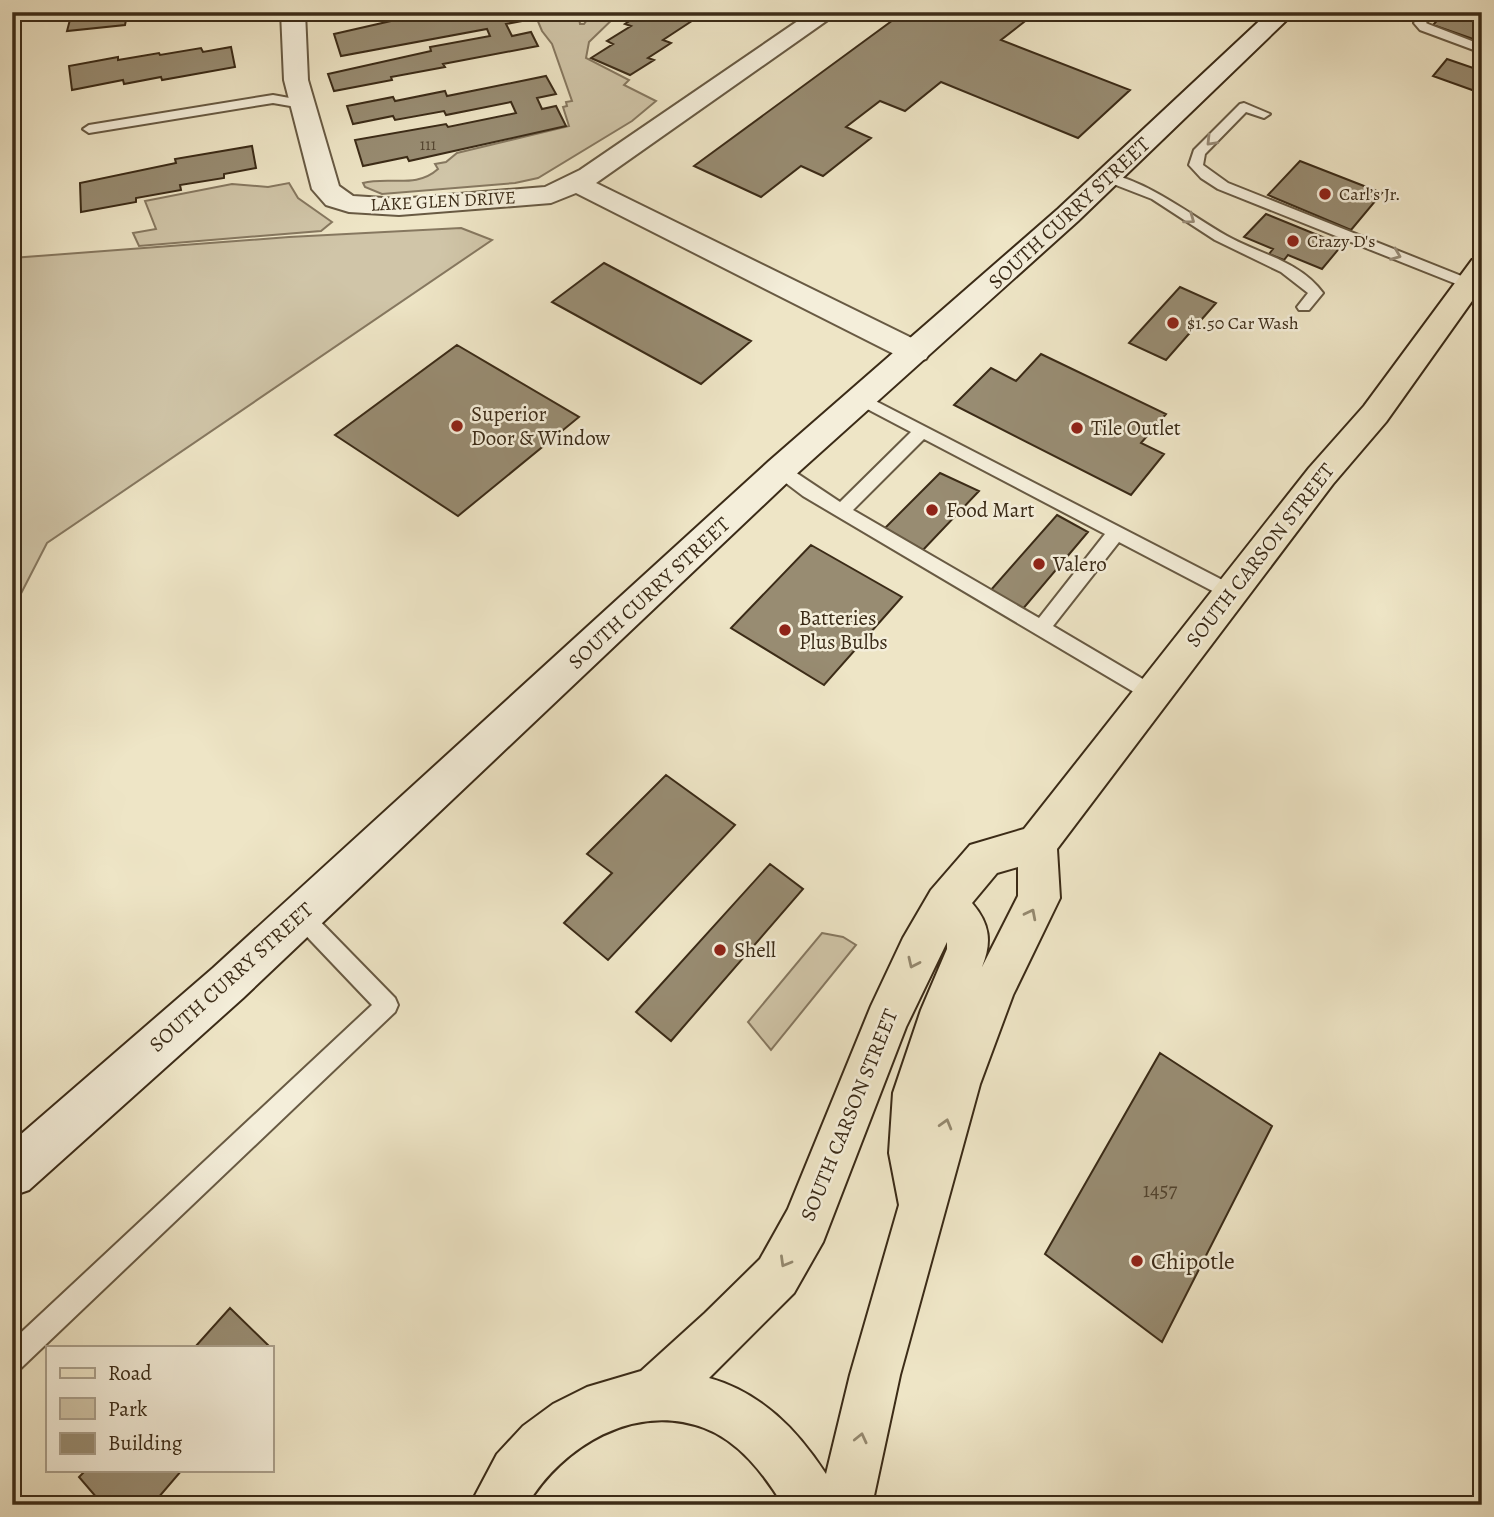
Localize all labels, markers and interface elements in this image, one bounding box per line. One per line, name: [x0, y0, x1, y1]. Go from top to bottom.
street label: SOUTH CURRY STREET: [982, 130, 1156, 295]
one-way arrow: [1207, 132, 1220, 145]
house number: 111: [420, 134, 437, 156]
place label: Carl’s Jr.: [1339, 182, 1400, 206]
street label: LAKE GLEN DRIVE: [370, 185, 516, 217]
marker: Carl’s Jr.: [1317, 186, 1333, 202]
one-way arrow: [1182, 211, 1195, 223]
place label: Crazy D's: [1307, 229, 1375, 253]
marker: Crazy D's: [1285, 233, 1301, 249]
one-way arrow: [1390, 246, 1402, 260]
place label: $1.50 Car Wash: [1187, 311, 1299, 335]
marker: $1.50 Car Wash: [1165, 315, 1181, 331]
place label: Superior Door & Window: [471, 400, 610, 452]
place label: Tile Outlet: [1091, 414, 1181, 442]
marker: Superior Door & Window: [449, 418, 465, 434]
marker: Tile Outlet: [1069, 420, 1085, 436]
street label: SOUTH CARSON STREET: [1179, 457, 1341, 653]
place label: Food Mart: [946, 496, 1035, 524]
marker: Food Mart: [924, 502, 940, 518]
street label: SOUTH CURRY STREET: [562, 510, 736, 675]
place label: Valero: [1052, 550, 1107, 578]
marker: Valero: [1031, 556, 1047, 572]
place label: Batteries Plus Bulbs: [799, 604, 888, 656]
marker: Batteries Plus Bulbs: [777, 622, 793, 638]
street label: SOUTH CURRY STREET: [143, 895, 319, 1058]
one-way arrow: [1022, 909, 1036, 921]
place label: Shell: [734, 936, 776, 964]
marker: Shell: [712, 942, 728, 958]
one-way arrow: [907, 956, 921, 968]
street label: SOUTH CARSON STREET: [794, 1004, 905, 1225]
one-way arrow: [938, 1118, 952, 1130]
house number: 1457: [1143, 1176, 1177, 1204]
place label: Chipotle: [1151, 1245, 1235, 1277]
marker: Chipotle: [1129, 1253, 1145, 1269]
one-way arrow: [780, 1255, 793, 1267]
legend: [46, 1346, 273, 1472]
text: Road: [108, 1359, 152, 1387]
text: Park: [108, 1395, 148, 1423]
text: Building: [108, 1429, 183, 1457]
one-way arrow: [852, 1432, 867, 1444]

